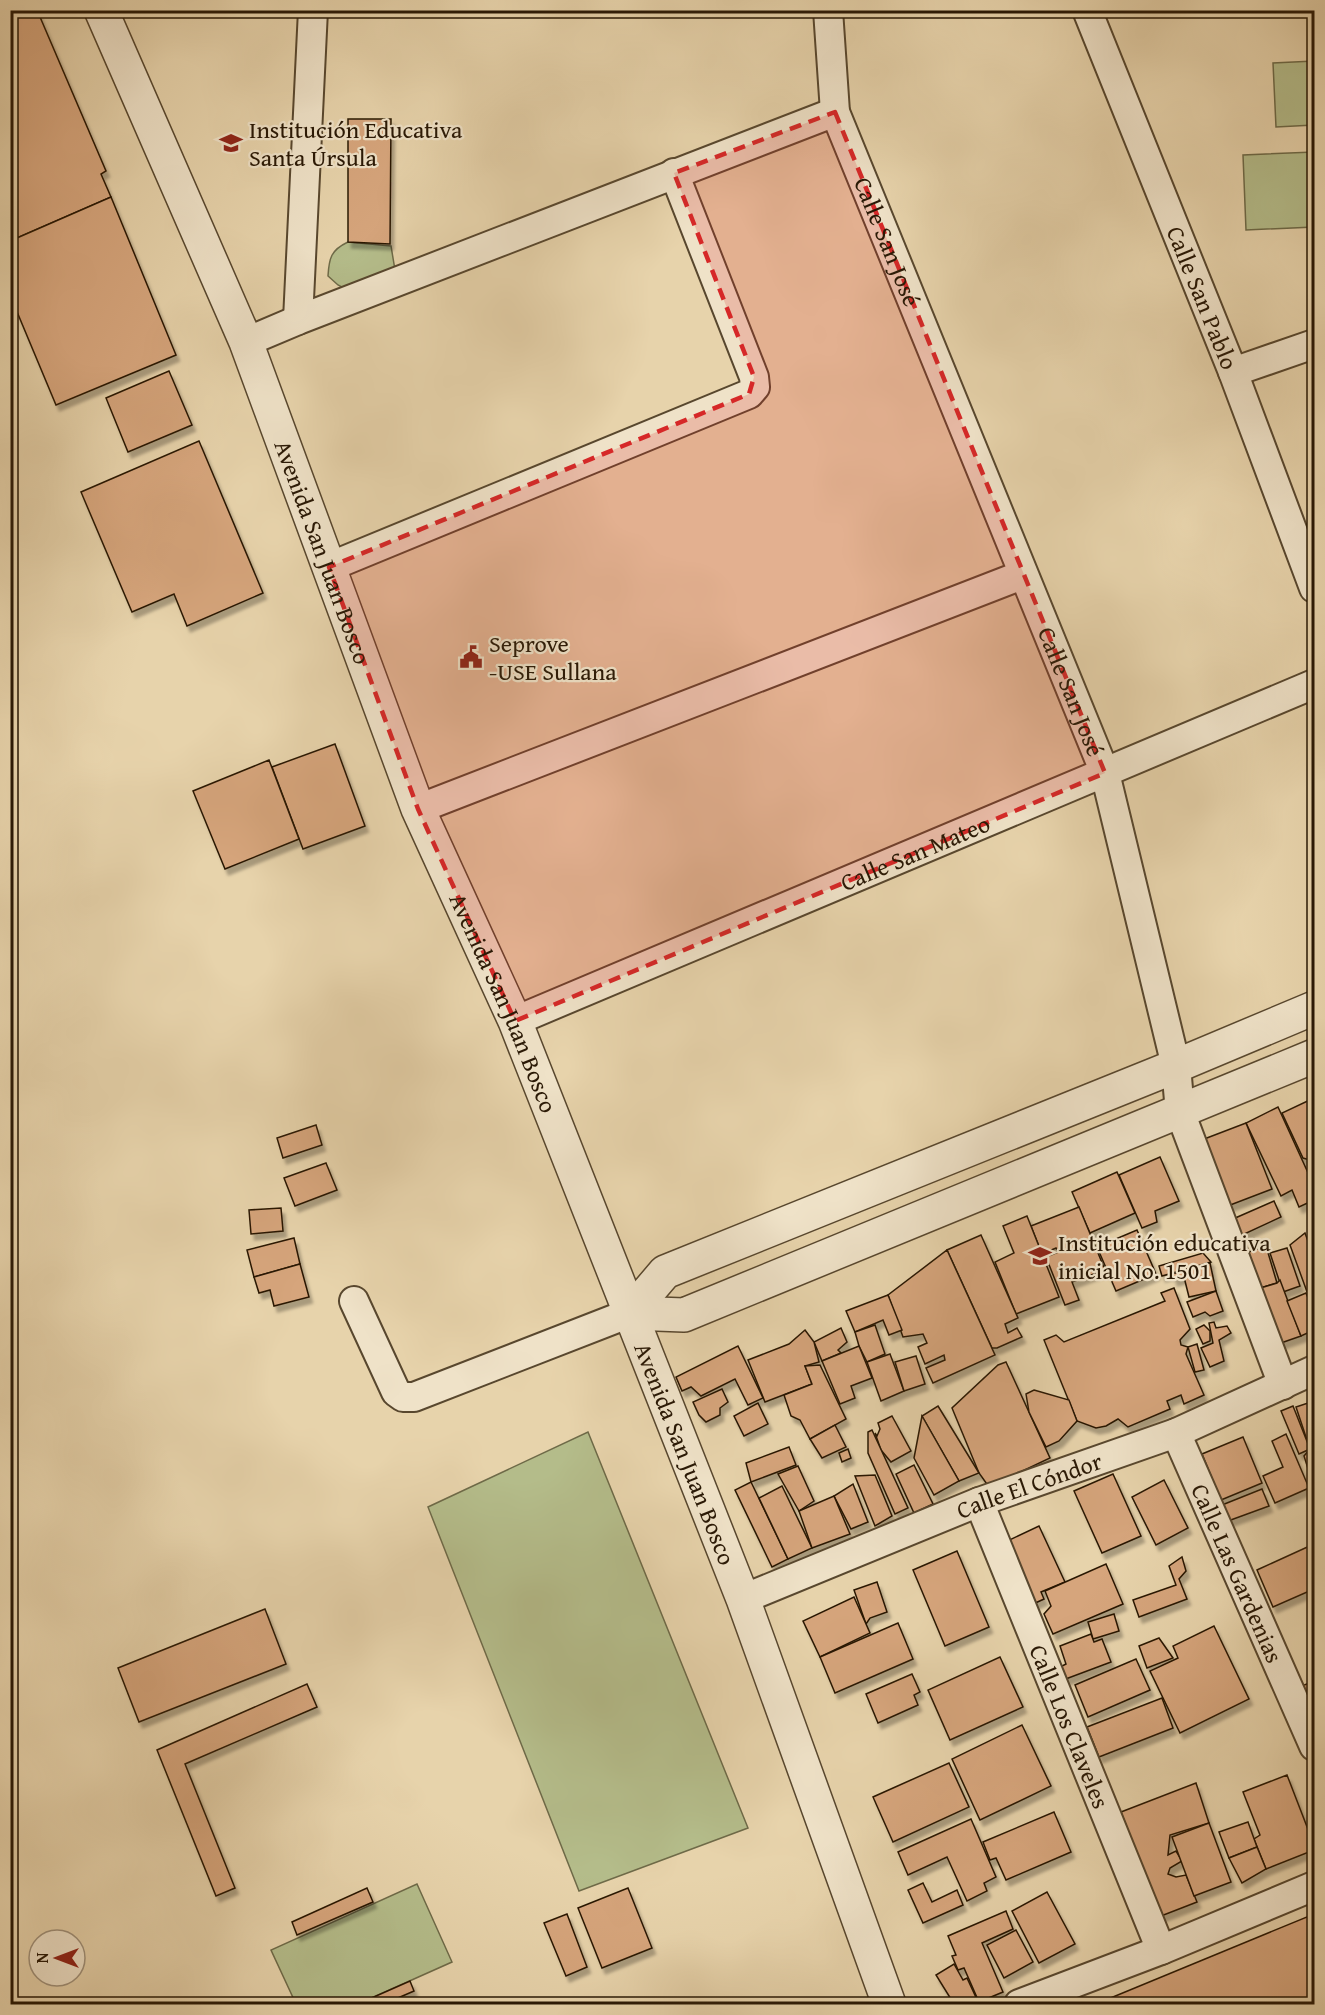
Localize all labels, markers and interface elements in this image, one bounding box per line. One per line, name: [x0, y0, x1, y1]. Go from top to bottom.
place label: Institución Educativa Santa Úrsula: [249, 112, 463, 175]
school or university icon: Institución Educativa Santa Úrsula: [218, 130, 244, 156]
street label: Calle San José: [846, 171, 930, 311]
street label: Calle San Pablo: [1158, 220, 1248, 375]
street label: Avenida San Juan Bosco: [266, 435, 381, 669]
street label: Calle San José: [1030, 621, 1114, 761]
place label: Seprove -USE Sullana: [489, 626, 617, 689]
public building icon: Seprove -USE Sullana: [458, 644, 484, 670]
street label: Calle San Mateo: [835, 805, 995, 899]
street label: Avenida San Juan Bosco: [441, 887, 567, 1118]
place label: Institución educativa inicial No. 1501: [1058, 1225, 1271, 1288]
school or university icon: Institución educativa inicial No. 1501: [1027, 1243, 1053, 1269]
street label: Avenida San Juan Bosco: [626, 1337, 745, 1570]
street label: Calle El Cóndor: [951, 1443, 1107, 1527]
street label: Calle Las Gardenias: [1183, 1478, 1293, 1668]
street label: Calle Los Claveles: [1021, 1639, 1119, 1813]
north arrow: [27, 1928, 87, 1988]
text: N: [30, 1952, 54, 1963]

